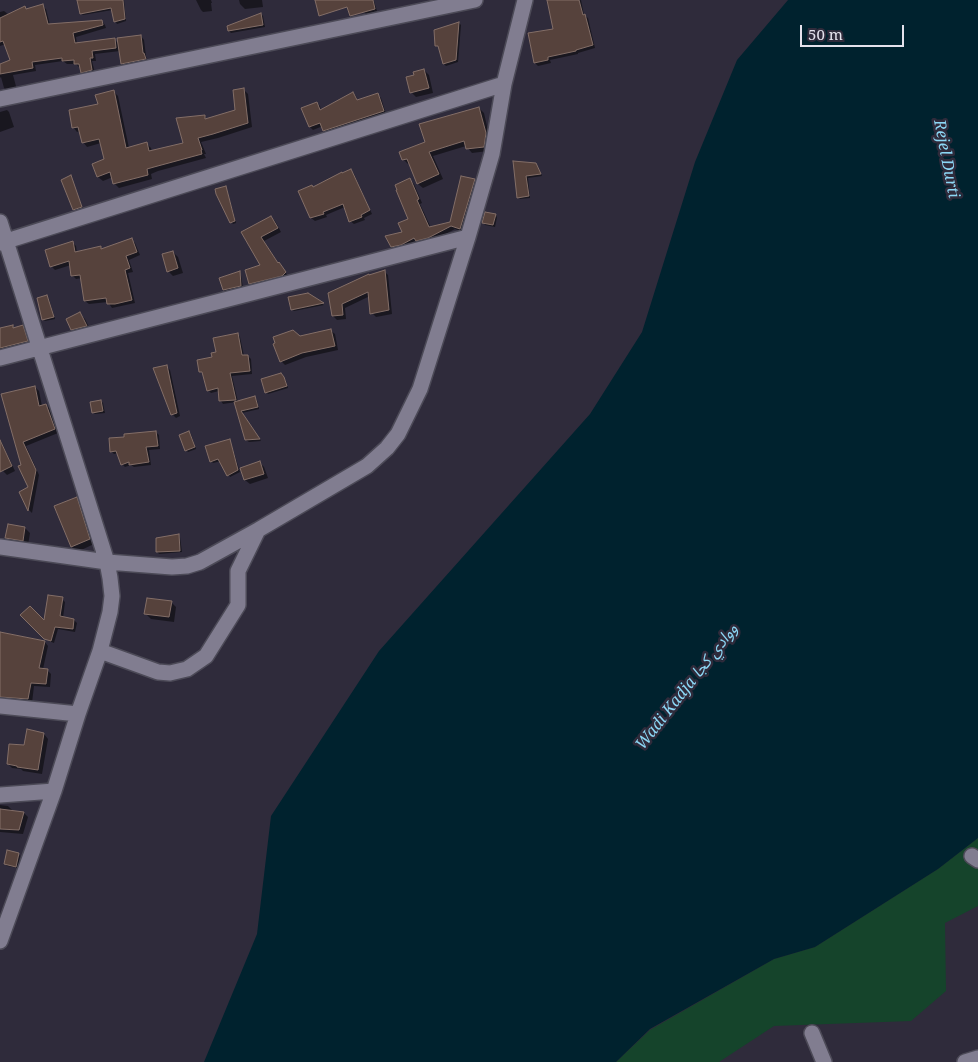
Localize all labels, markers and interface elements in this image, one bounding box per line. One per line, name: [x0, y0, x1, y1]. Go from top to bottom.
scale bar: [803, 15, 907, 47]
text: 50 m: [808, 24, 843, 44]
water label: Rejel Durti: [929, 118, 963, 200]
water label: Wadi Kadja ووادي كجا: [632, 620, 742, 754]

